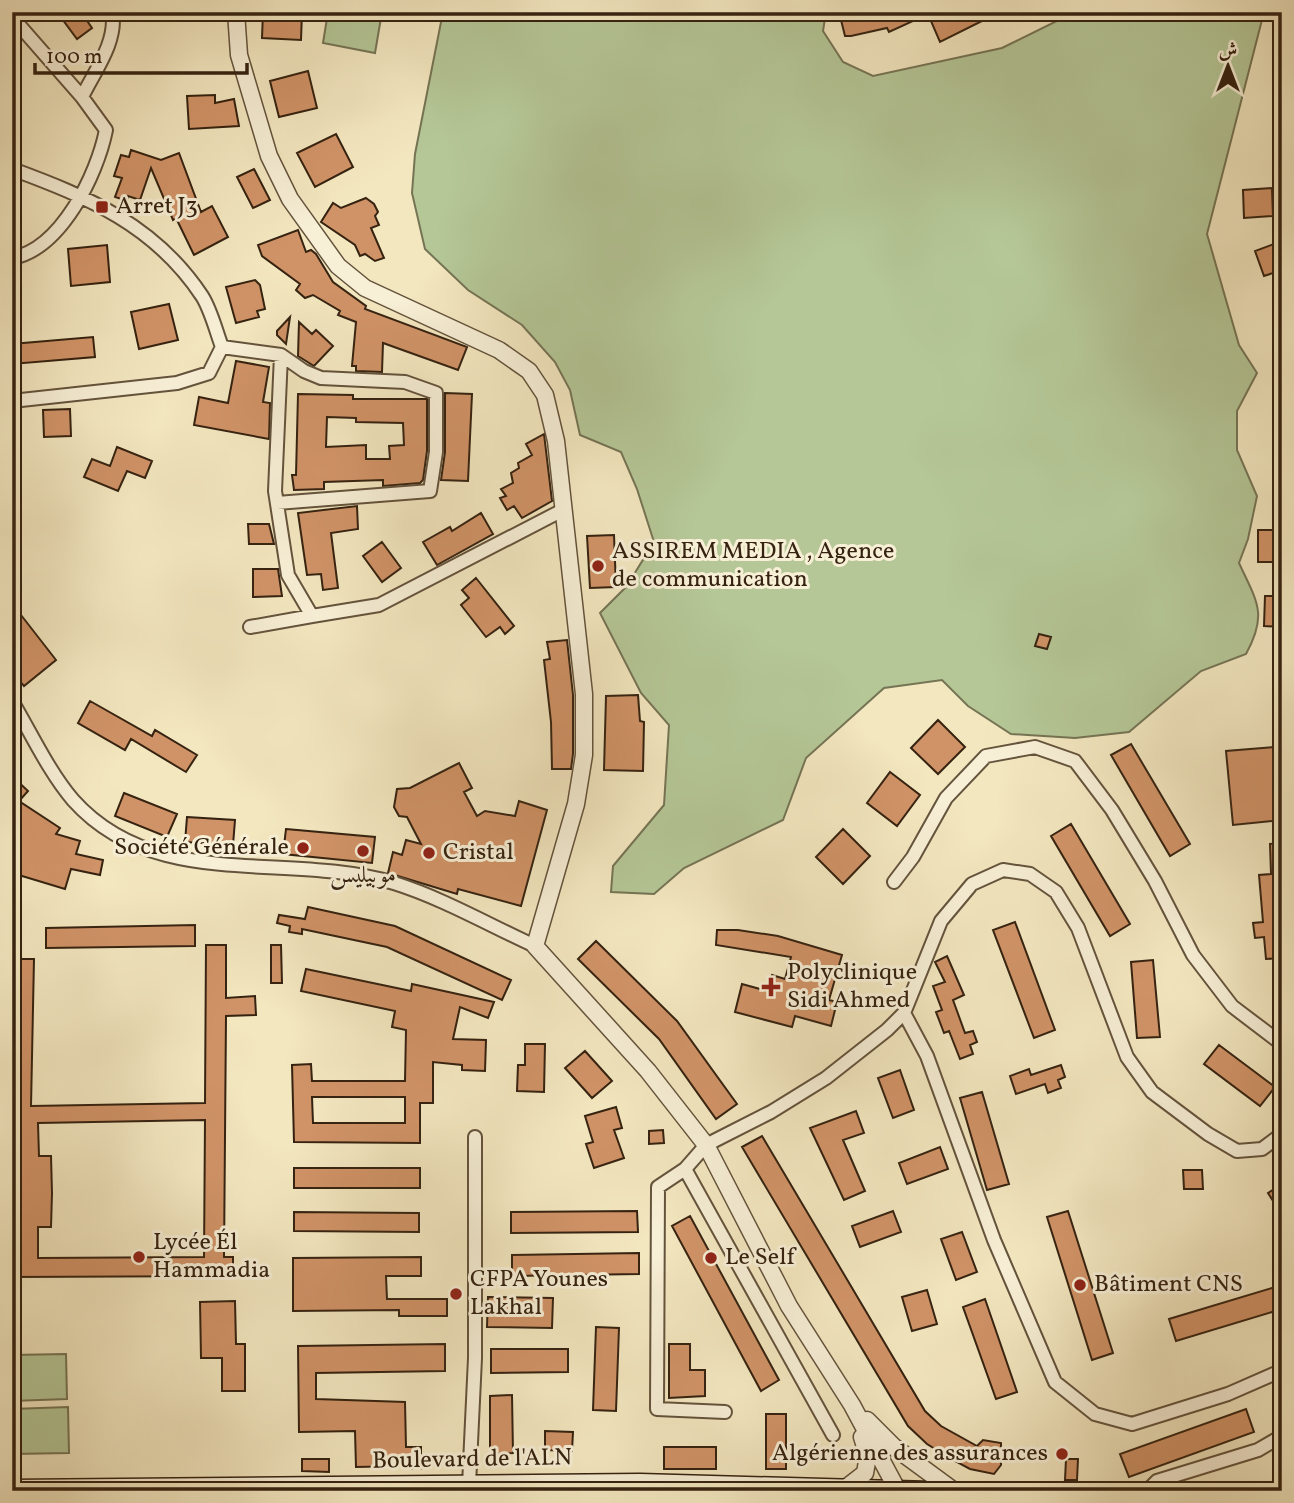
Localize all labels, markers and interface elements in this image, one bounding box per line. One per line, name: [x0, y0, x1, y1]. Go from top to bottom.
scale bar: [35, 32, 247, 76]
north arrow: [1192, 32, 1262, 102]
text: ش: [1219, 38, 1237, 64]
text: 100 m: [46, 43, 103, 72]
place label: Arret J3: [116, 190, 198, 224]
marker: Arret J3: [94, 199, 110, 215]
place label: ASSIREM MEDIA , Agence de communication: [612, 535, 894, 597]
marker: ASSIREM MEDIA , Agence de communication: [590, 558, 606, 574]
place label: Société Générale: [114, 831, 289, 865]
place label: Cristal: [443, 836, 514, 870]
marker: Société Générale: [295, 840, 311, 856]
marker: موبيليس: [355, 843, 371, 859]
marker: Cristal: [421, 845, 437, 861]
place label: موبيليس: [330, 859, 396, 893]
place label: Polyclinique Sidi Ahmed: [787, 956, 917, 1018]
marker: Polyclinique Sidi Ahmed: [761, 977, 781, 997]
place label: Lycée Él Hammadia: [153, 1226, 270, 1288]
place label: Le Self: [725, 1241, 797, 1275]
marker: Lycée Él Hammadia: [131, 1249, 147, 1265]
marker: Le Self: [703, 1250, 719, 1266]
place label: CFPA Younes Lakhal: [470, 1263, 608, 1325]
place label: Bâtiment CNS: [1094, 1268, 1243, 1302]
marker: Bâtiment CNS: [1072, 1277, 1088, 1293]
marker: CFPA Younes Lakhal: [448, 1286, 464, 1302]
place label: Algérienne des assurances: [772, 1437, 1048, 1471]
street label: Boulevard de l'ALN: [372, 1441, 572, 1479]
marker: Algérienne des assurances: [1054, 1446, 1070, 1462]

